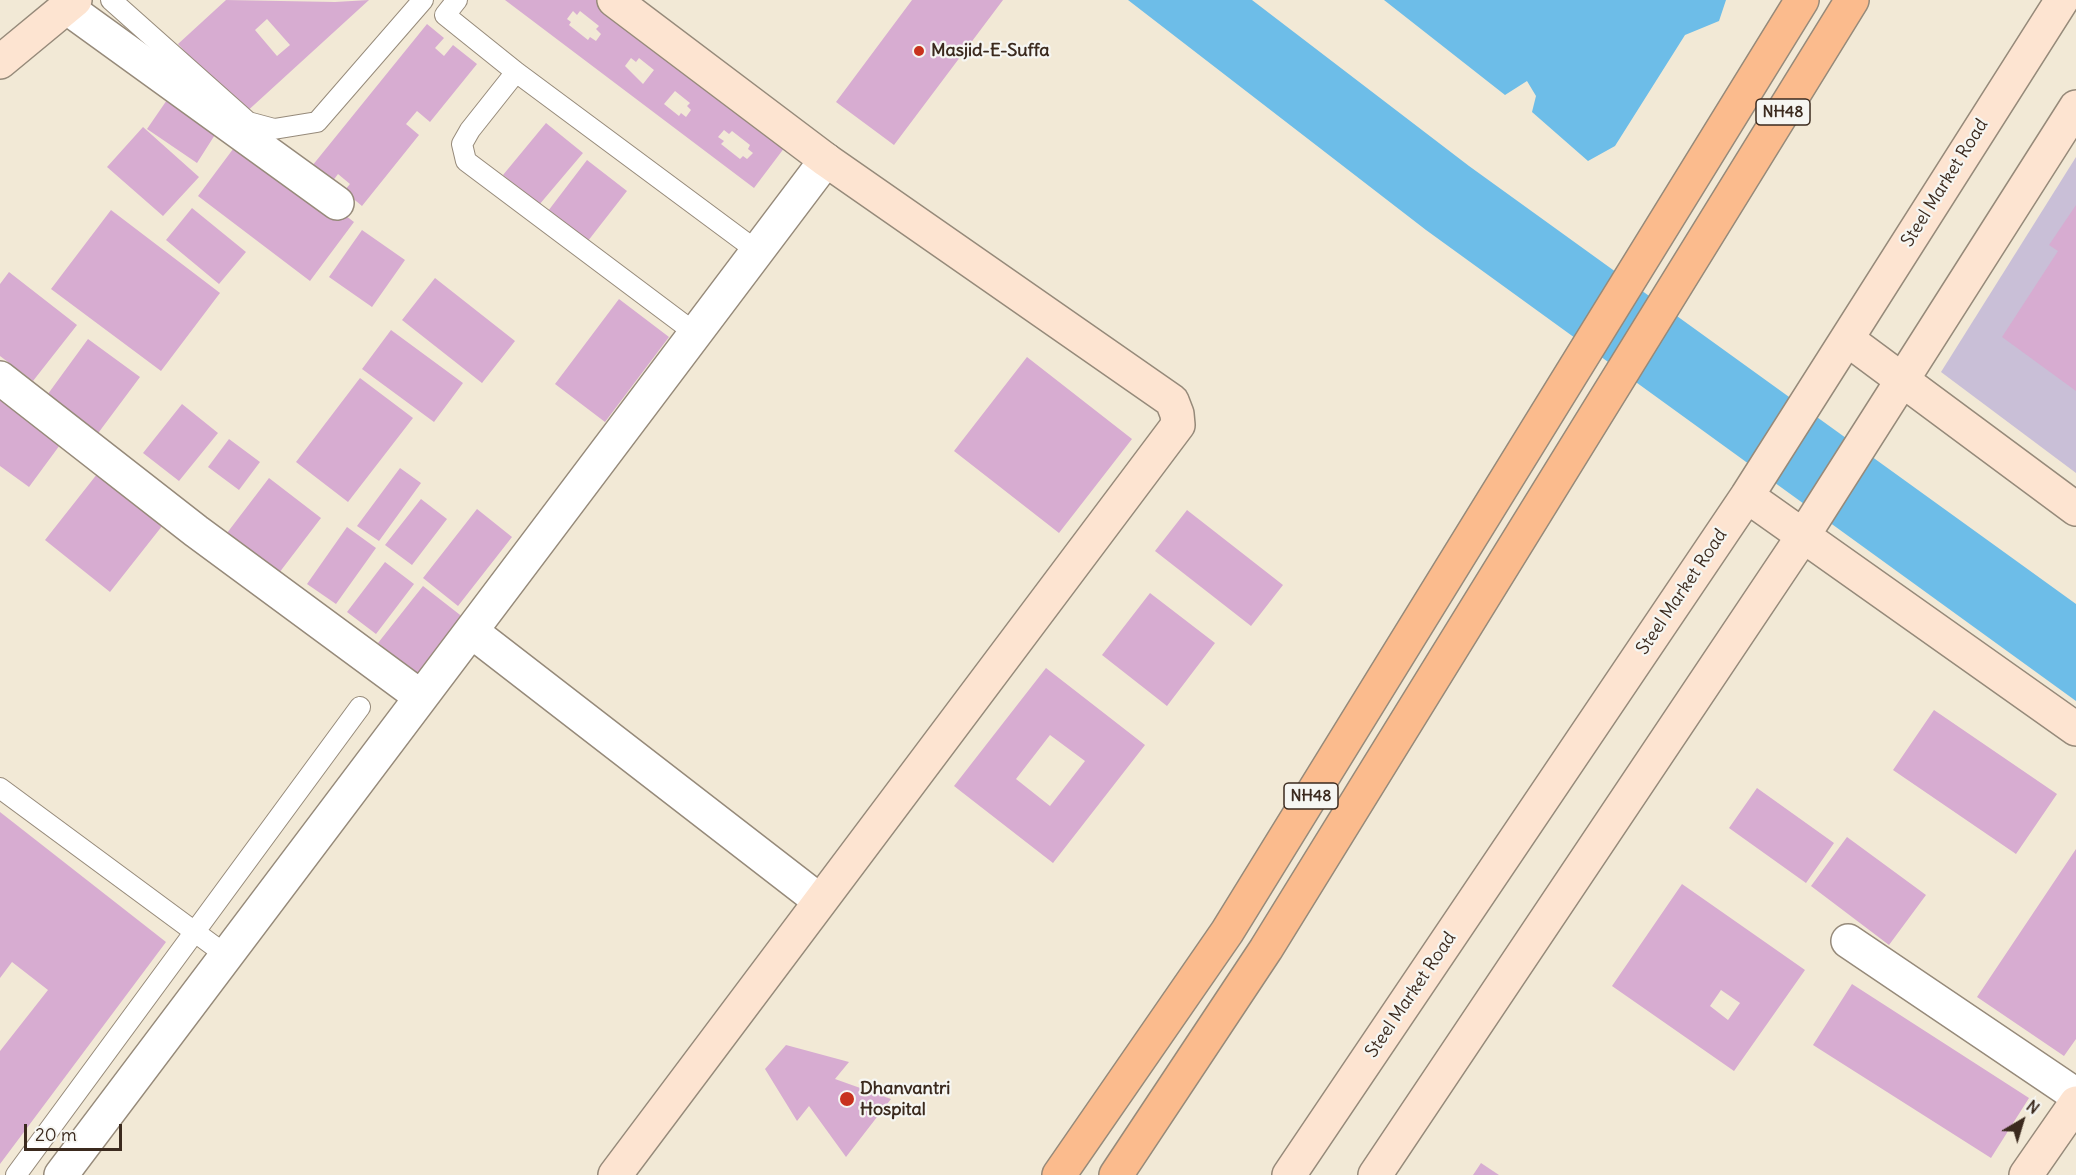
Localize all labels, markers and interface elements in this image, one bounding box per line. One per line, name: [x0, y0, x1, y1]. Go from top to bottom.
place label: Masjid-E-Suffa: [931, 40, 1050, 62]
marker: Masjid-E-Suffa: [912, 44, 926, 58]
road number: NH48: [1756, 99, 1810, 125]
street label: Steel Market Road: [1897, 115, 1993, 251]
street label: Steel Market Road: [1632, 525, 1732, 659]
road number: NH48: [1284, 783, 1338, 809]
street label: Steel Market Road: [1361, 928, 1461, 1062]
place label: Dhanvantri Hospital: [860, 1078, 950, 1120]
marker: Dhanvantri Hospital: [838, 1090, 856, 1108]
north arrow: [1992, 1091, 2052, 1151]
text: N: [2023, 1096, 2044, 1118]
scale bar: [27, 1112, 124, 1150]
text: 20 m: [35, 1123, 77, 1146]

